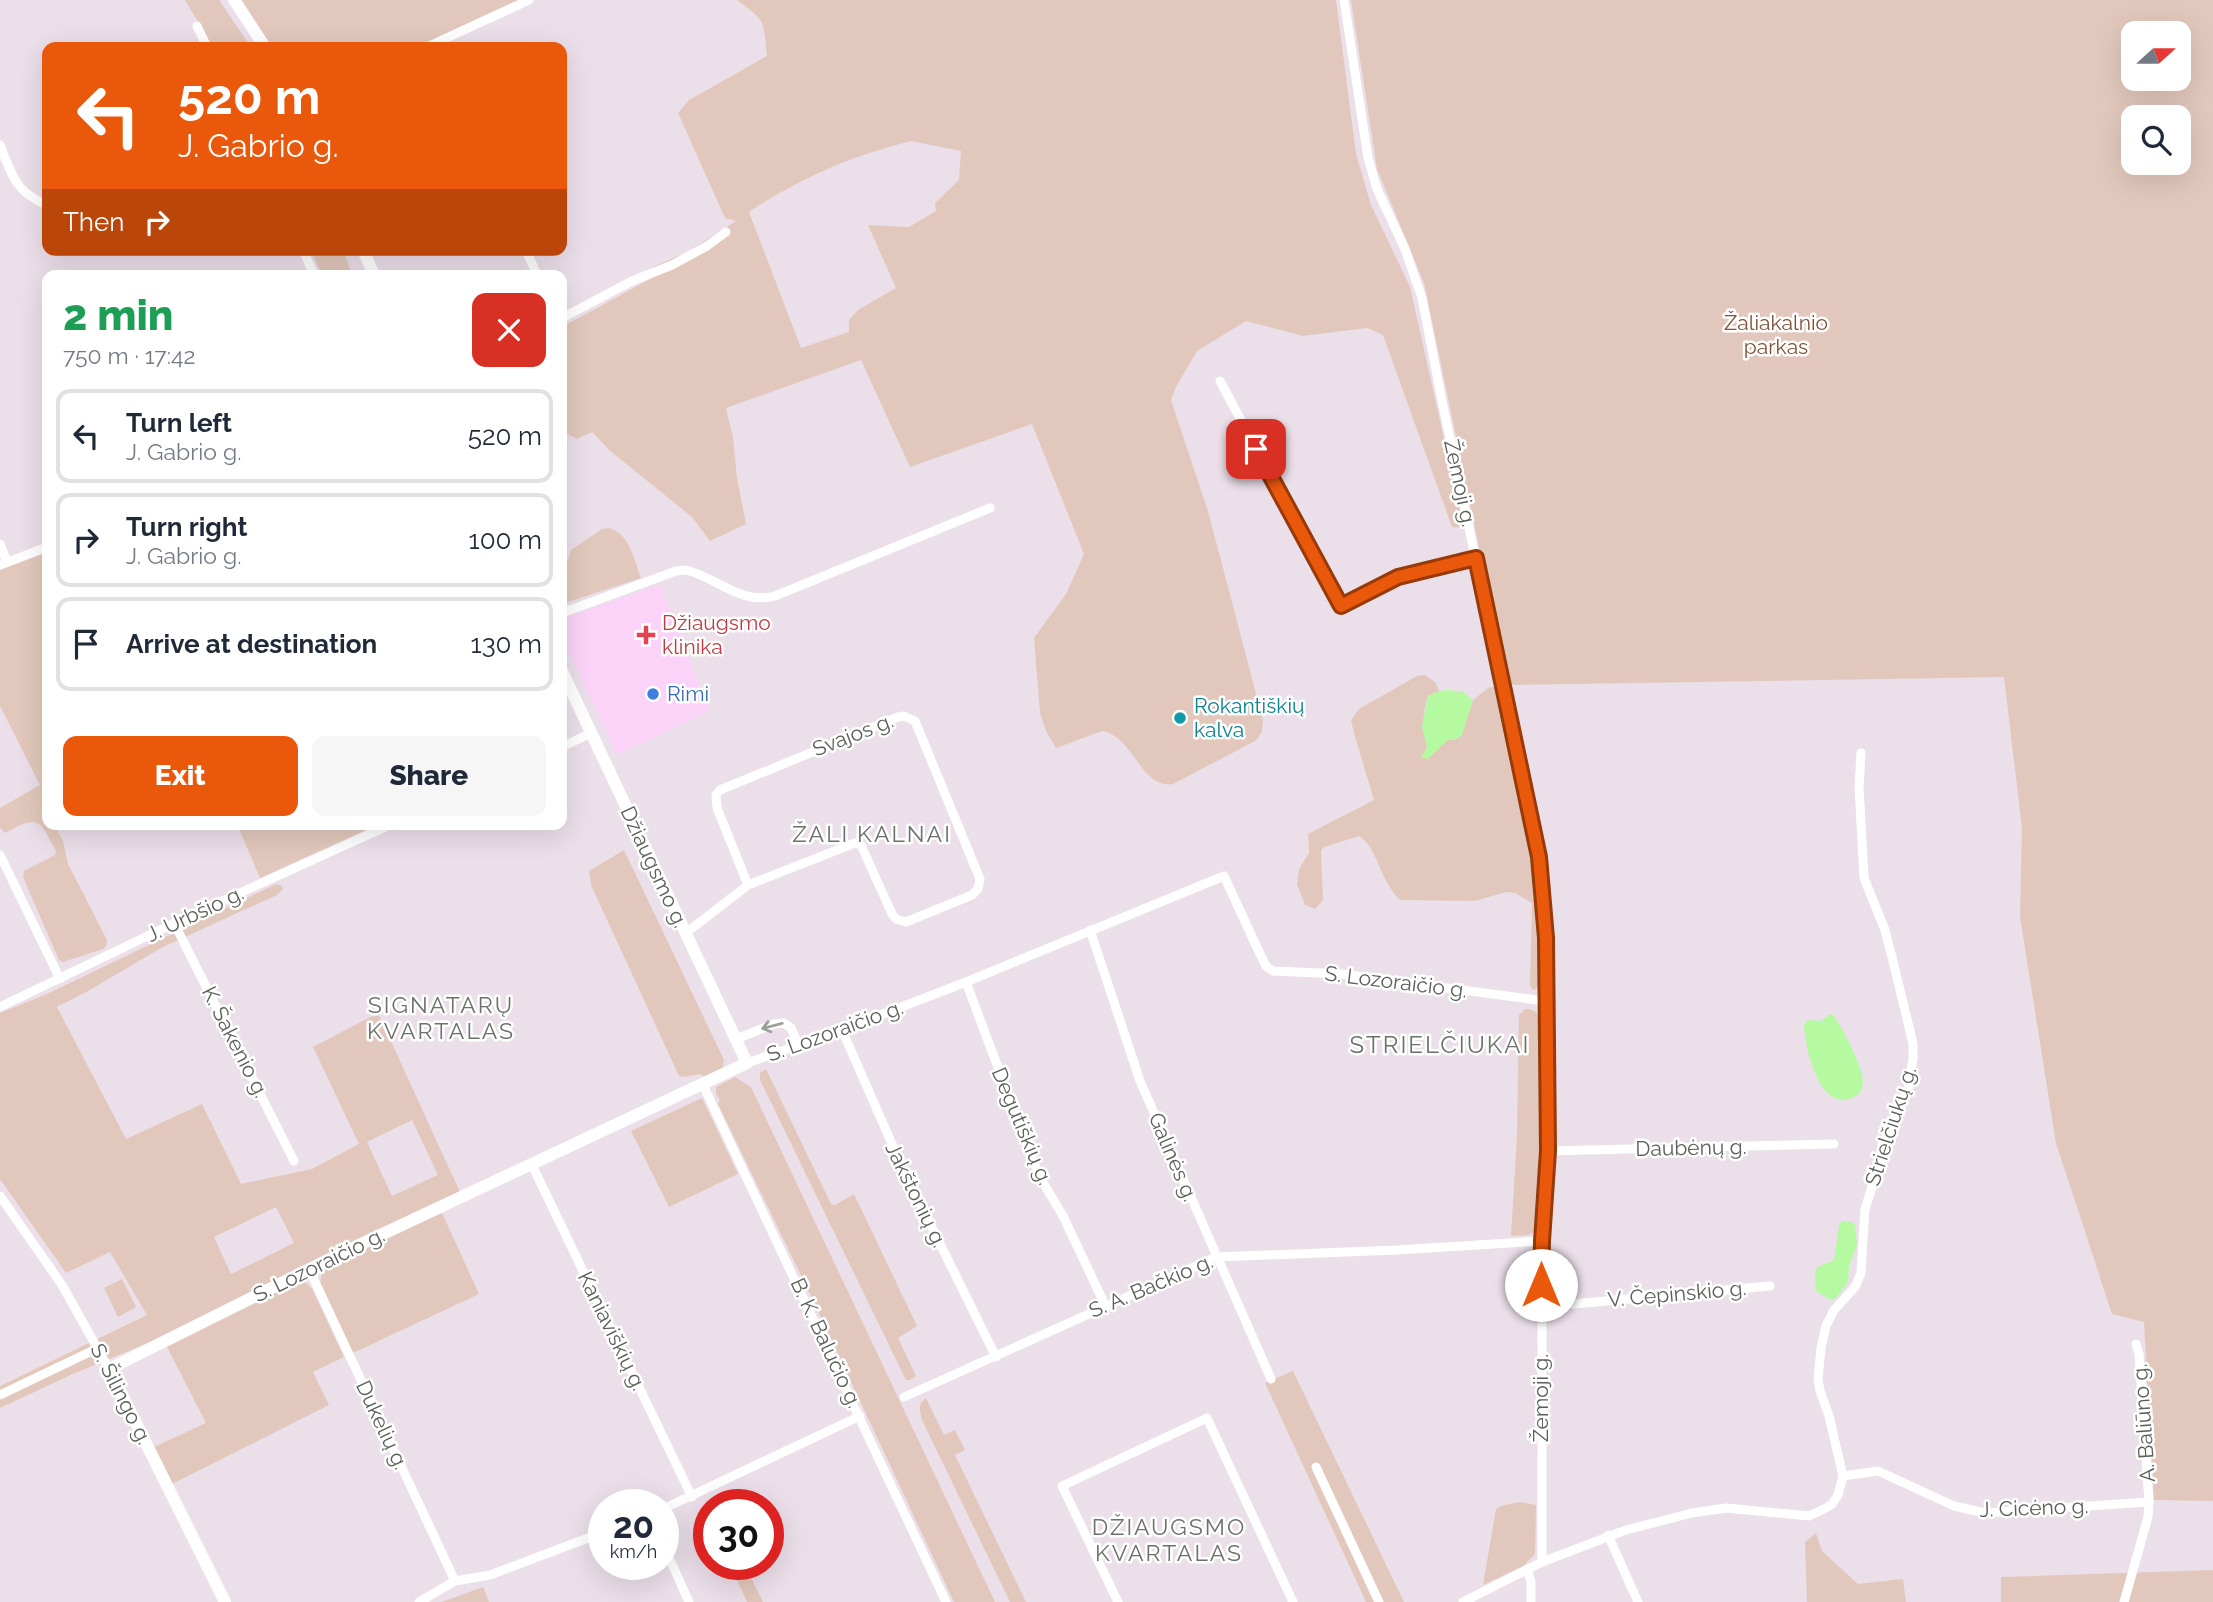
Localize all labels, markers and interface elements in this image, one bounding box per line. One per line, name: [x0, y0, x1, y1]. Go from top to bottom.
north arrow: [2121, 21, 2191, 91]
map controls: [2121, 21, 2191, 175]
text: 520 m: [178, 68, 320, 125]
icon: left: [63, 70, 154, 161]
button: search: [2121, 105, 2191, 175]
text: J. Gabrio g.: [178, 127, 339, 164]
icon: right: [138, 203, 176, 241]
text: Then: [63, 207, 124, 237]
text: 2 min: [63, 291, 173, 340]
button: close: [472, 293, 546, 367]
park label: Žaliakalnio parkas: [1724, 310, 1828, 359]
text: 750 m · 17:42: [63, 342, 196, 369]
text: Turn left: [126, 408, 232, 438]
icon: left: [67, 417, 105, 455]
pin: [1226, 419, 1286, 479]
text: 520 m: [468, 421, 542, 451]
icon: arrive: [1237, 430, 1275, 468]
street label: Žemoji g.: [1439, 437, 1482, 529]
text: J. Gabrio g.: [126, 438, 241, 465]
text: Turn right: [126, 512, 247, 542]
icon: right: [67, 521, 105, 559]
text: 100 m: [469, 525, 542, 555]
text: J. Gabrio g.: [126, 542, 241, 569]
place label: Džiaugsmo klinika: [662, 610, 771, 659]
icon: arrive: [67, 625, 105, 663]
marker: Džiaugsmo klinika: [636, 625, 656, 645]
text: Arrive at destination: [126, 629, 377, 659]
text: 130 m: [471, 629, 542, 659]
place label: Rimi: [667, 681, 709, 706]
marker: Rimi: [645, 686, 661, 702]
place label: Rokantiškių kalva: [1194, 693, 1304, 742]
street label: Svajos g.: [809, 708, 897, 761]
marker: Rokantiškių kalva: [1172, 710, 1188, 726]
button: Exit: [63, 736, 298, 816]
button: Share: [312, 736, 546, 816]
street label: Džiaugsmo g.: [615, 802, 693, 931]
district label: ŽALI KALNAI: [792, 820, 952, 847]
street label: J. Urbšio g.: [142, 880, 248, 947]
street label: S. Lozoraičio g.: [1323, 960, 1469, 1003]
street label: K. Šakenio g.: [197, 982, 274, 1102]
district label: SIGNATARŲ KVARTALAS: [367, 991, 515, 1044]
street label: S. Lozoraičio g.: [763, 994, 906, 1067]
one-way arrow: [761, 1020, 784, 1033]
district label: STRIELČIUKAI: [1350, 1030, 1530, 1059]
street label: Degutiškių g.: [987, 1063, 1058, 1188]
street label: Strielčiukų g.: [1859, 1063, 1922, 1189]
street label: Galinės g.: [1144, 1109, 1203, 1205]
street label: Daubėnų g.: [1635, 1134, 1747, 1161]
street label: Jakštonių g.: [880, 1138, 953, 1251]
street label: S. Lozoraičio g.: [249, 1222, 389, 1307]
street label: S. A. Bačkio g.: [1085, 1248, 1217, 1323]
position arrow: [1504, 1248, 1578, 1322]
street label: Kaniaviškių g.: [573, 1267, 652, 1394]
street label: B. K. Balučio g.: [785, 1274, 868, 1412]
street label: V. Čepinskio g.: [1607, 1275, 1747, 1312]
street label: S. Šilingo g.: [85, 1339, 157, 1448]
street label: Žemoji g.: [1528, 1354, 1553, 1442]
street label: A. Baliūno g.: [2127, 1363, 2160, 1483]
street label: Dukelių g.: [351, 1376, 414, 1473]
speed limit sign: 30: [693, 1489, 784, 1580]
street label: J. Cicėno g.: [1979, 1493, 2089, 1522]
text: 20: [613, 1505, 654, 1546]
district label: DŽIAUGSMO KVARTALAS: [1092, 1513, 1246, 1566]
text: km/h: [610, 1541, 657, 1562]

